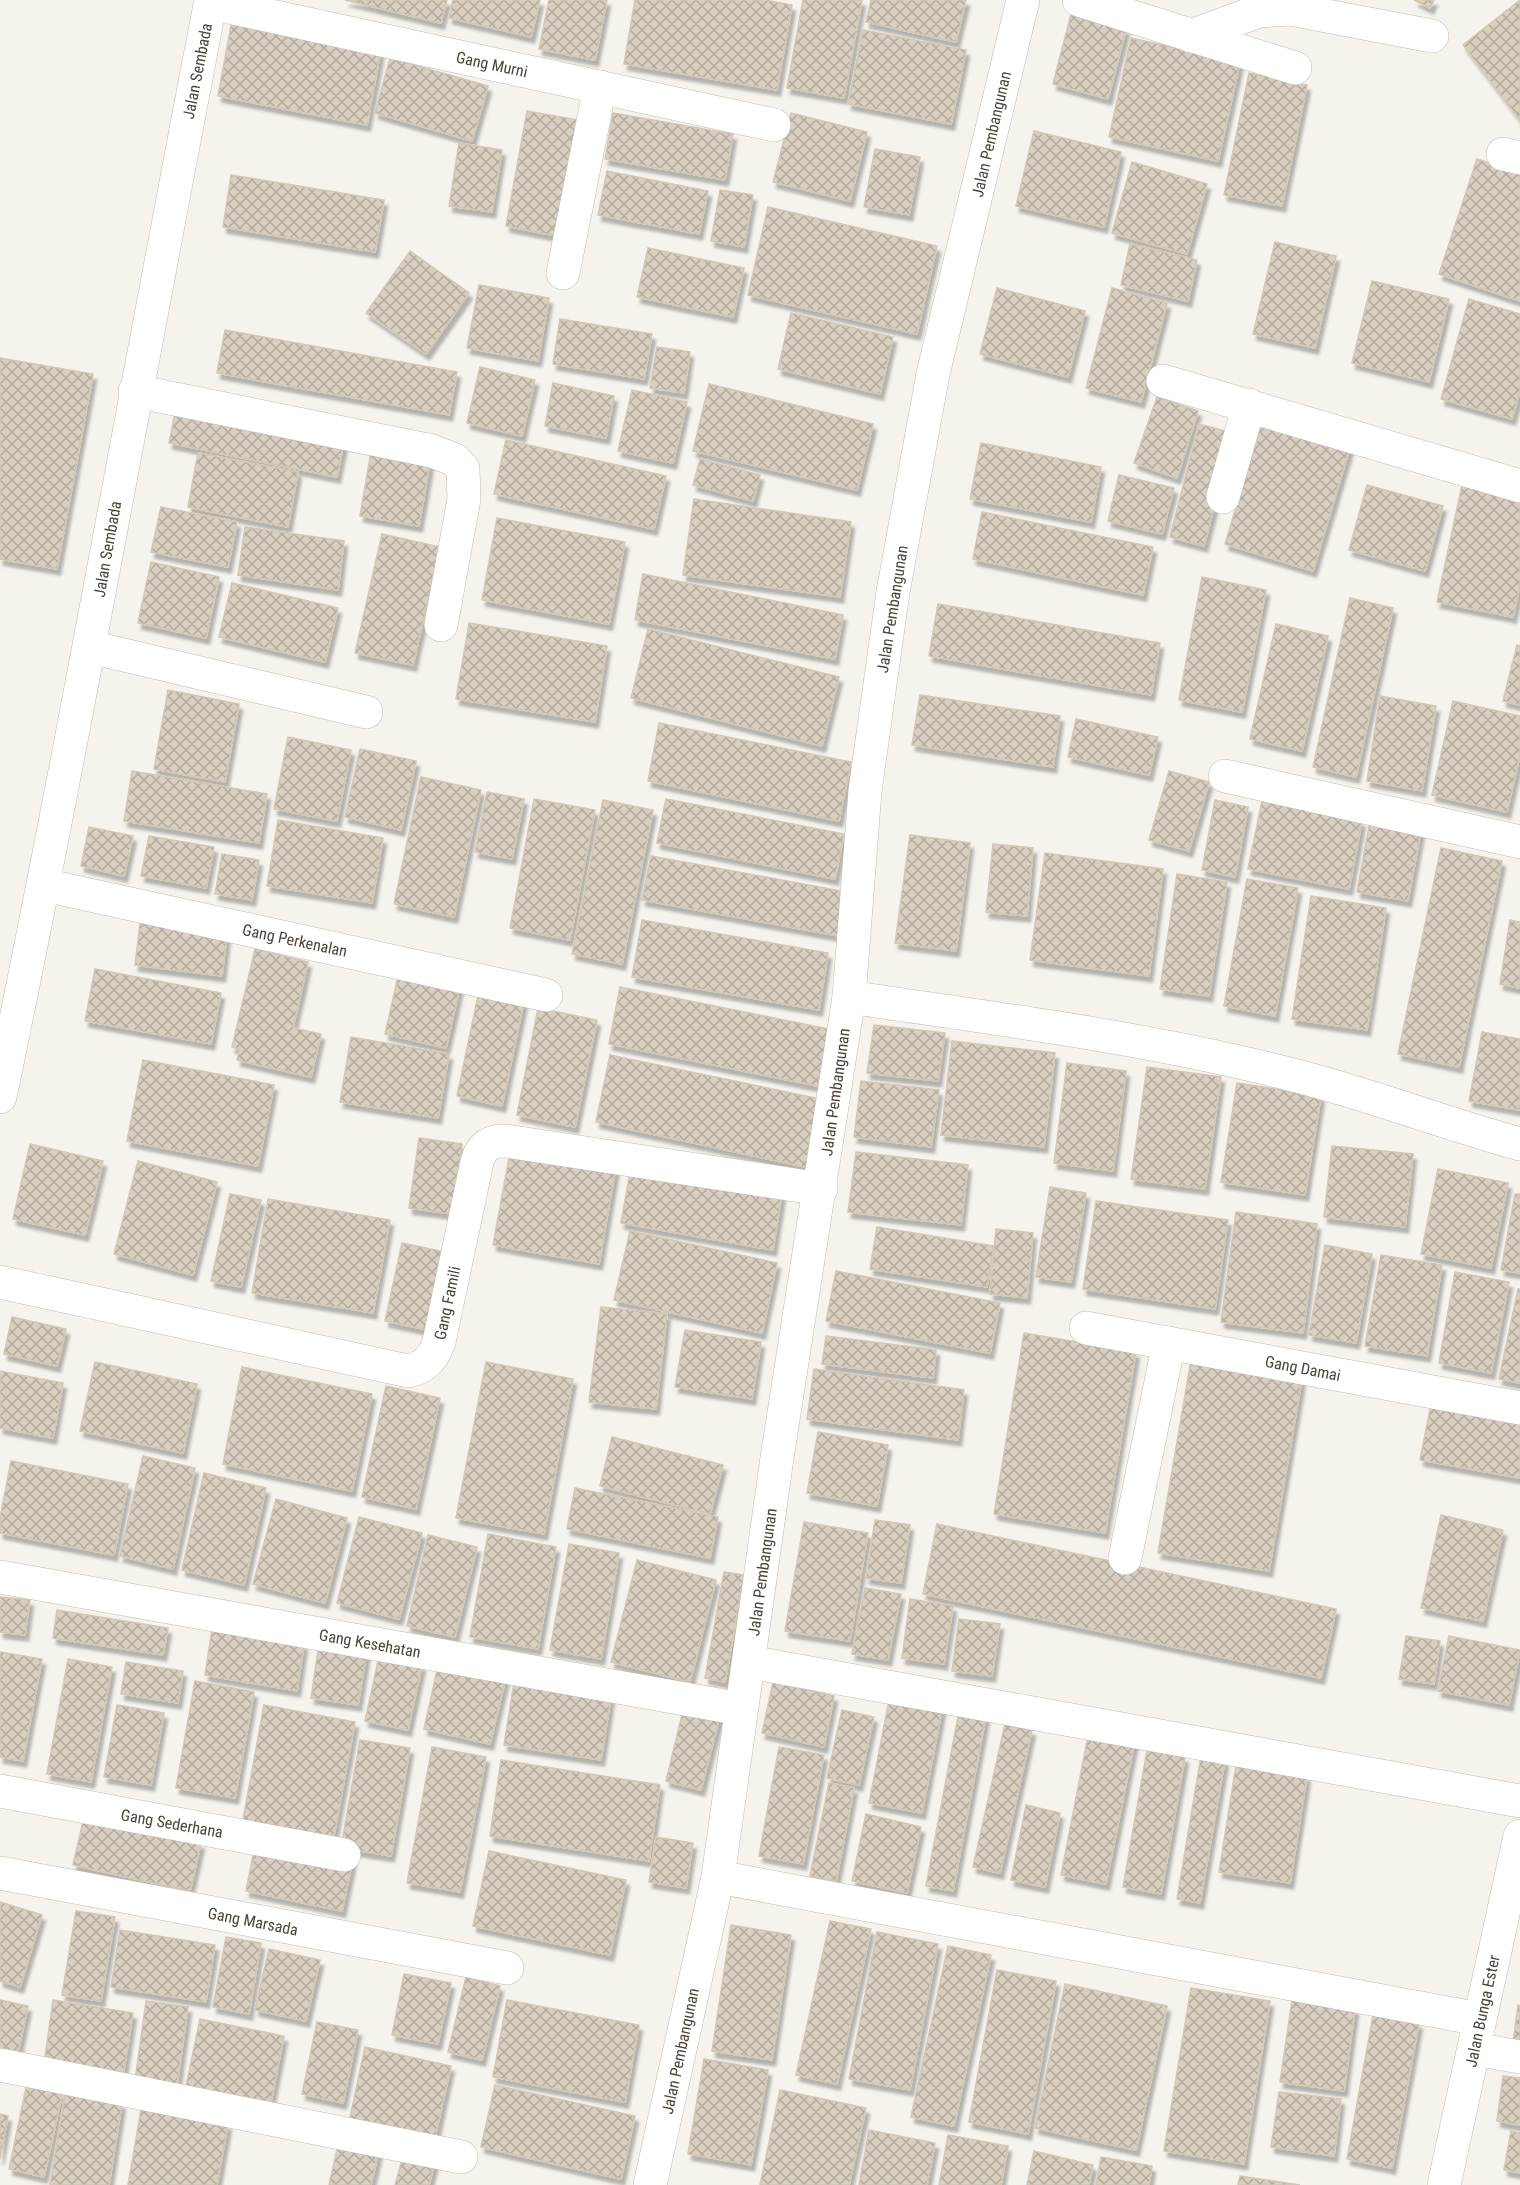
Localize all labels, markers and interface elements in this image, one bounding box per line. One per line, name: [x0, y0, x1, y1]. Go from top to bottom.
street label: Jalan Sembada: [179, 22, 216, 121]
street label: Gang Murni: [454, 48, 529, 81]
street label: Jalan Pembangunan: [968, 69, 1015, 199]
street label: Jalan Sembada: [90, 500, 125, 599]
street label: Jalan Pembangunan: [873, 544, 912, 674]
street label: Gang Perkenalan: [241, 920, 349, 961]
street label: Jalan Pembangunan: [817, 1027, 854, 1157]
street label: Gang Famili: [430, 1265, 465, 1342]
street label: Gang Damai: [1263, 1352, 1342, 1385]
street label: Jalan Pembangunan: [744, 1507, 781, 1637]
street label: Gang Kesehatan: [318, 1625, 422, 1662]
street label: Gang Sederhana: [119, 1805, 224, 1842]
street label: Gang Marsada: [206, 1903, 300, 1940]
street label: Jalan Bunga Ester: [1461, 1953, 1504, 2069]
street label: Jalan Pembangunan: [658, 1986, 703, 2116]

